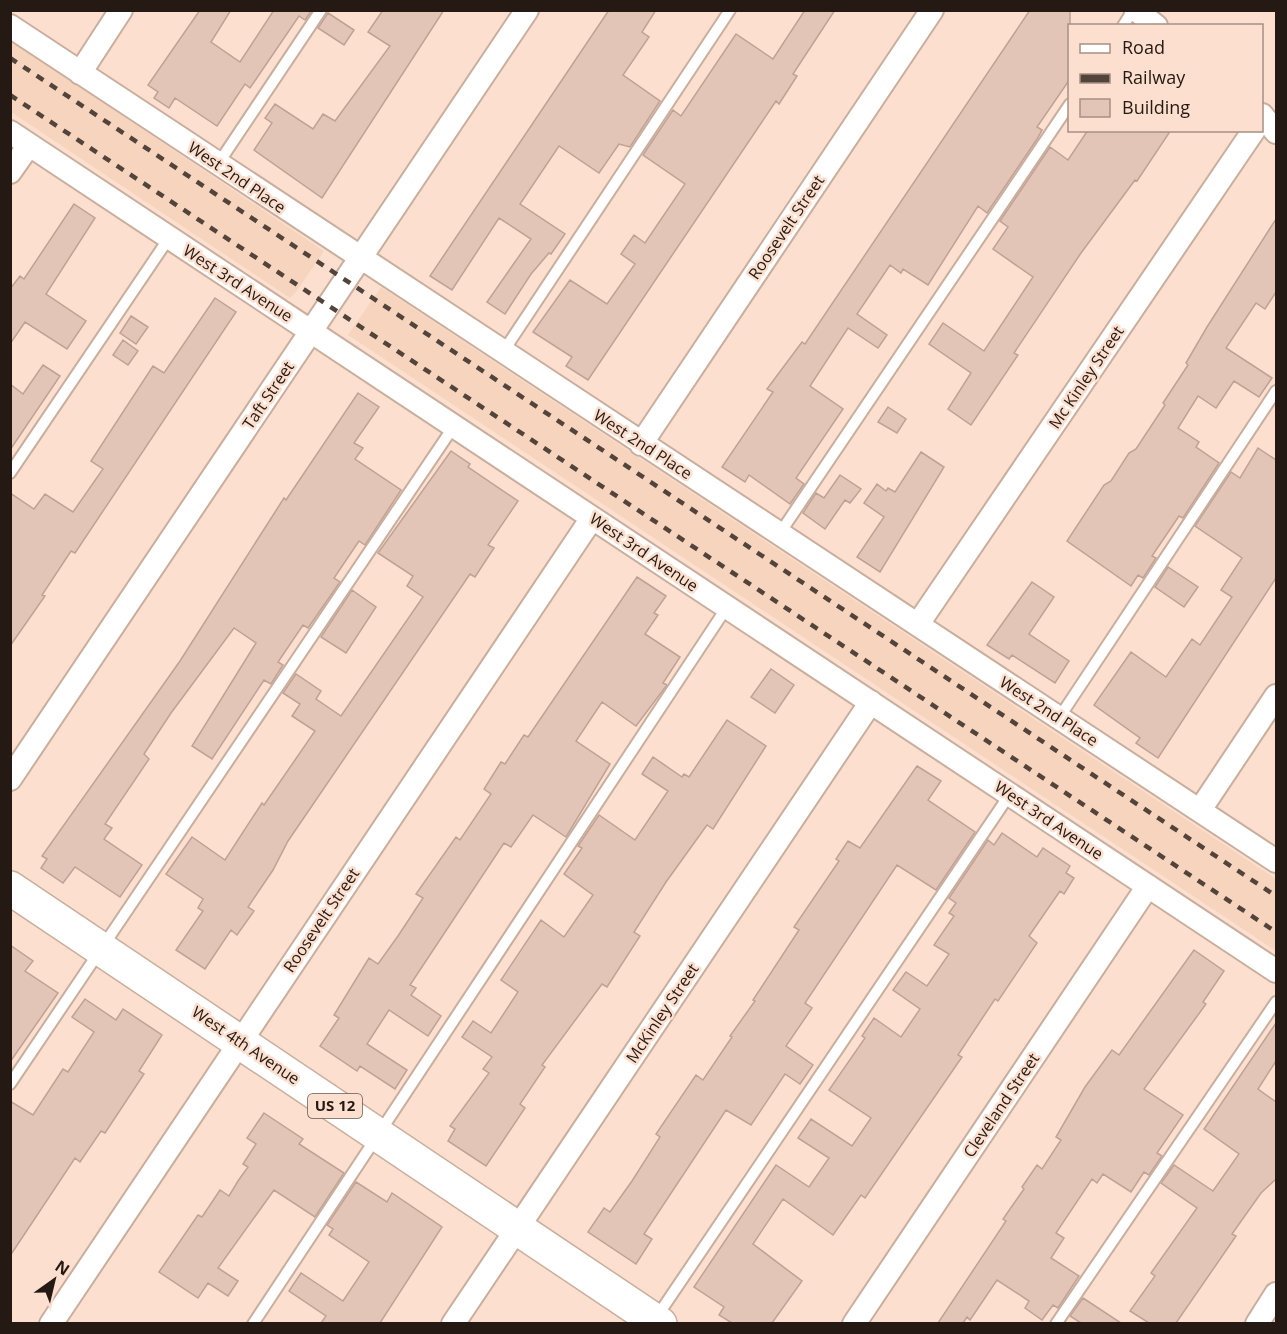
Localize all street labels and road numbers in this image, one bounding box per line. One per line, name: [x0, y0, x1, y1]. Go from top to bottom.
street label: West 2nd Place: [184, 136, 290, 218]
street label: Roosevelt Street: [743, 170, 829, 283]
street label: West 3rd Avenue: [179, 239, 297, 327]
street label: Mc Kinley Street: [1043, 321, 1129, 433]
street label: Taft Street: [237, 356, 299, 433]
street label: West 2nd Place: [589, 404, 697, 484]
street label: West 3rd Avenue: [585, 507, 703, 597]
street label: West 2nd Place: [995, 671, 1103, 751]
street label: West 3rd Avenue: [990, 775, 1108, 865]
street label: Roosevelt Street: [278, 863, 364, 976]
street label: McKinley Street: [621, 959, 704, 1067]
street label: West 4th Avenue: [188, 1001, 304, 1089]
street label: Cleveland Street: [958, 1048, 1044, 1161]
road number: US 12: [308, 1094, 362, 1118]

